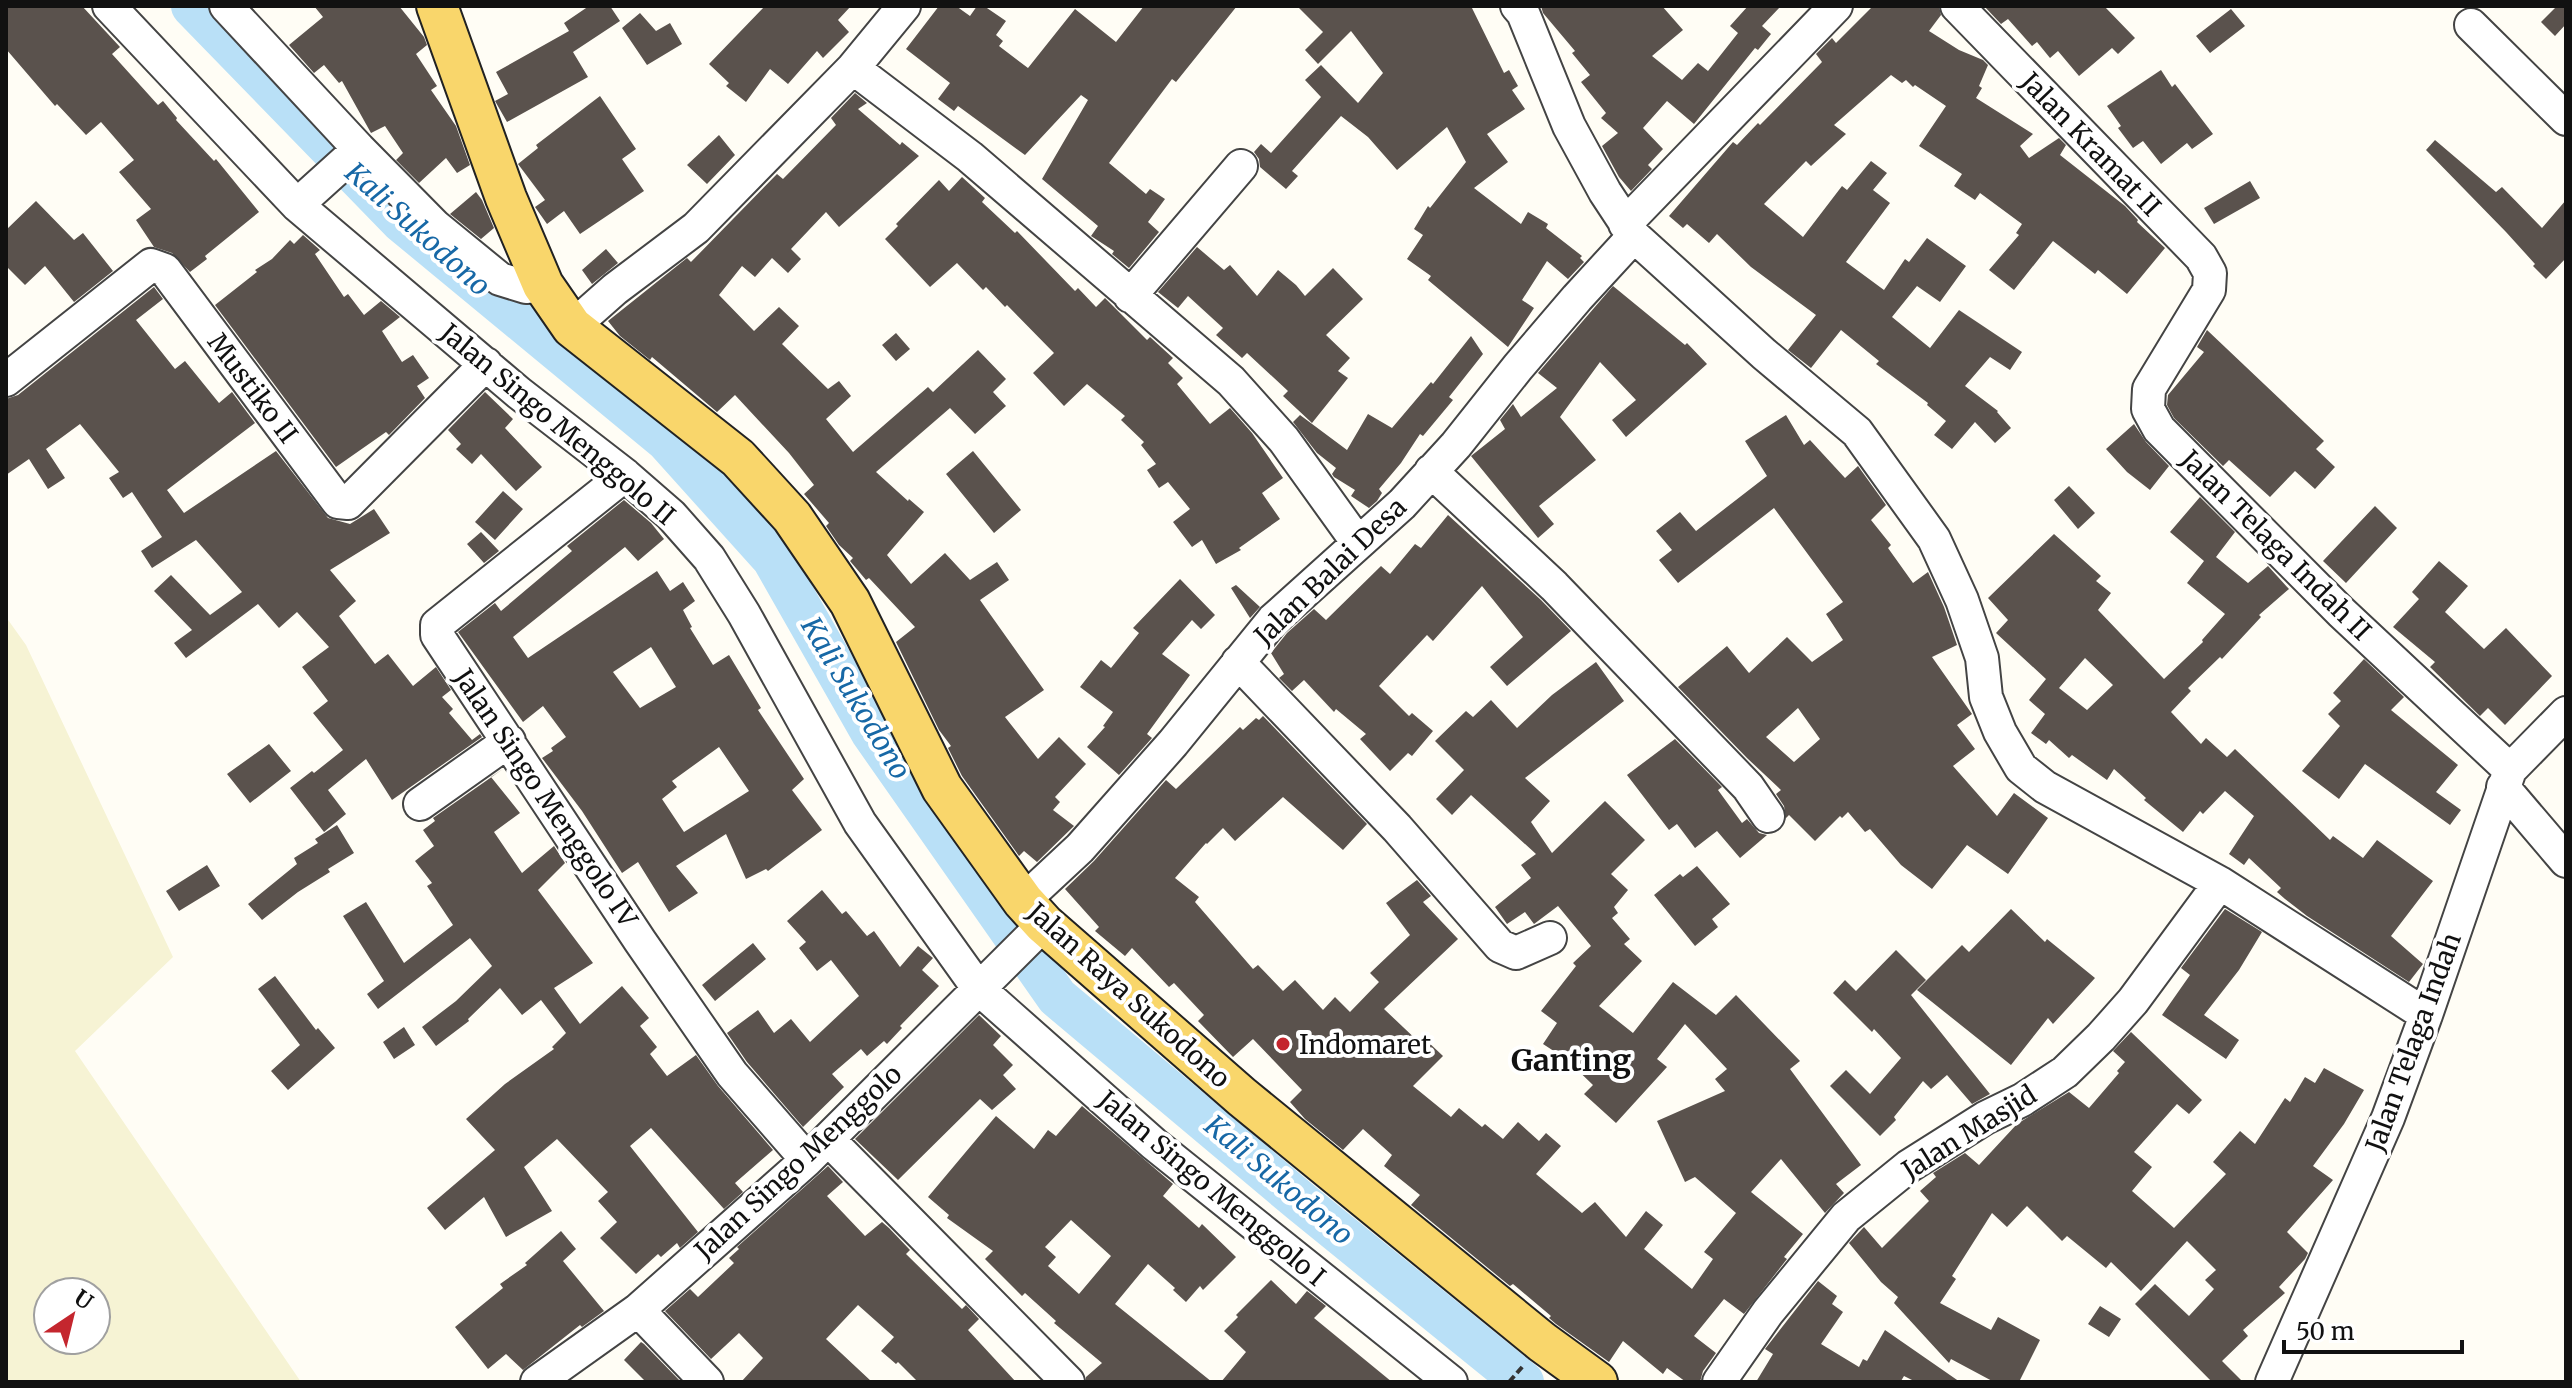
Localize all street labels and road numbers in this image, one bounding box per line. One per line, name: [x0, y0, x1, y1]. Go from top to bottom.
street label: Jalan Kramat II: [2013, 64, 2168, 223]
street label: Jalan Singo Menggolo II: [433, 315, 682, 532]
street label: Mustiko II: [201, 326, 305, 450]
street label: Jalan Telaga Indah II: [2173, 442, 2378, 647]
street label: Jalan Balai Desa: [1246, 490, 1413, 652]
street label: Jalan Singo Menggolo IV: [447, 662, 645, 934]
street label: Jalan Raya Sukodono: [1020, 895, 1237, 1095]
street label: Jalan Telaga Indah: [2358, 928, 2468, 1157]
street label: Jalan Singo Menggolo: [687, 1058, 908, 1267]
street label: Jalan Masjid: [1895, 1078, 2043, 1187]
street label: Jalan Singo Menggolo I: [1091, 1083, 1332, 1293]

